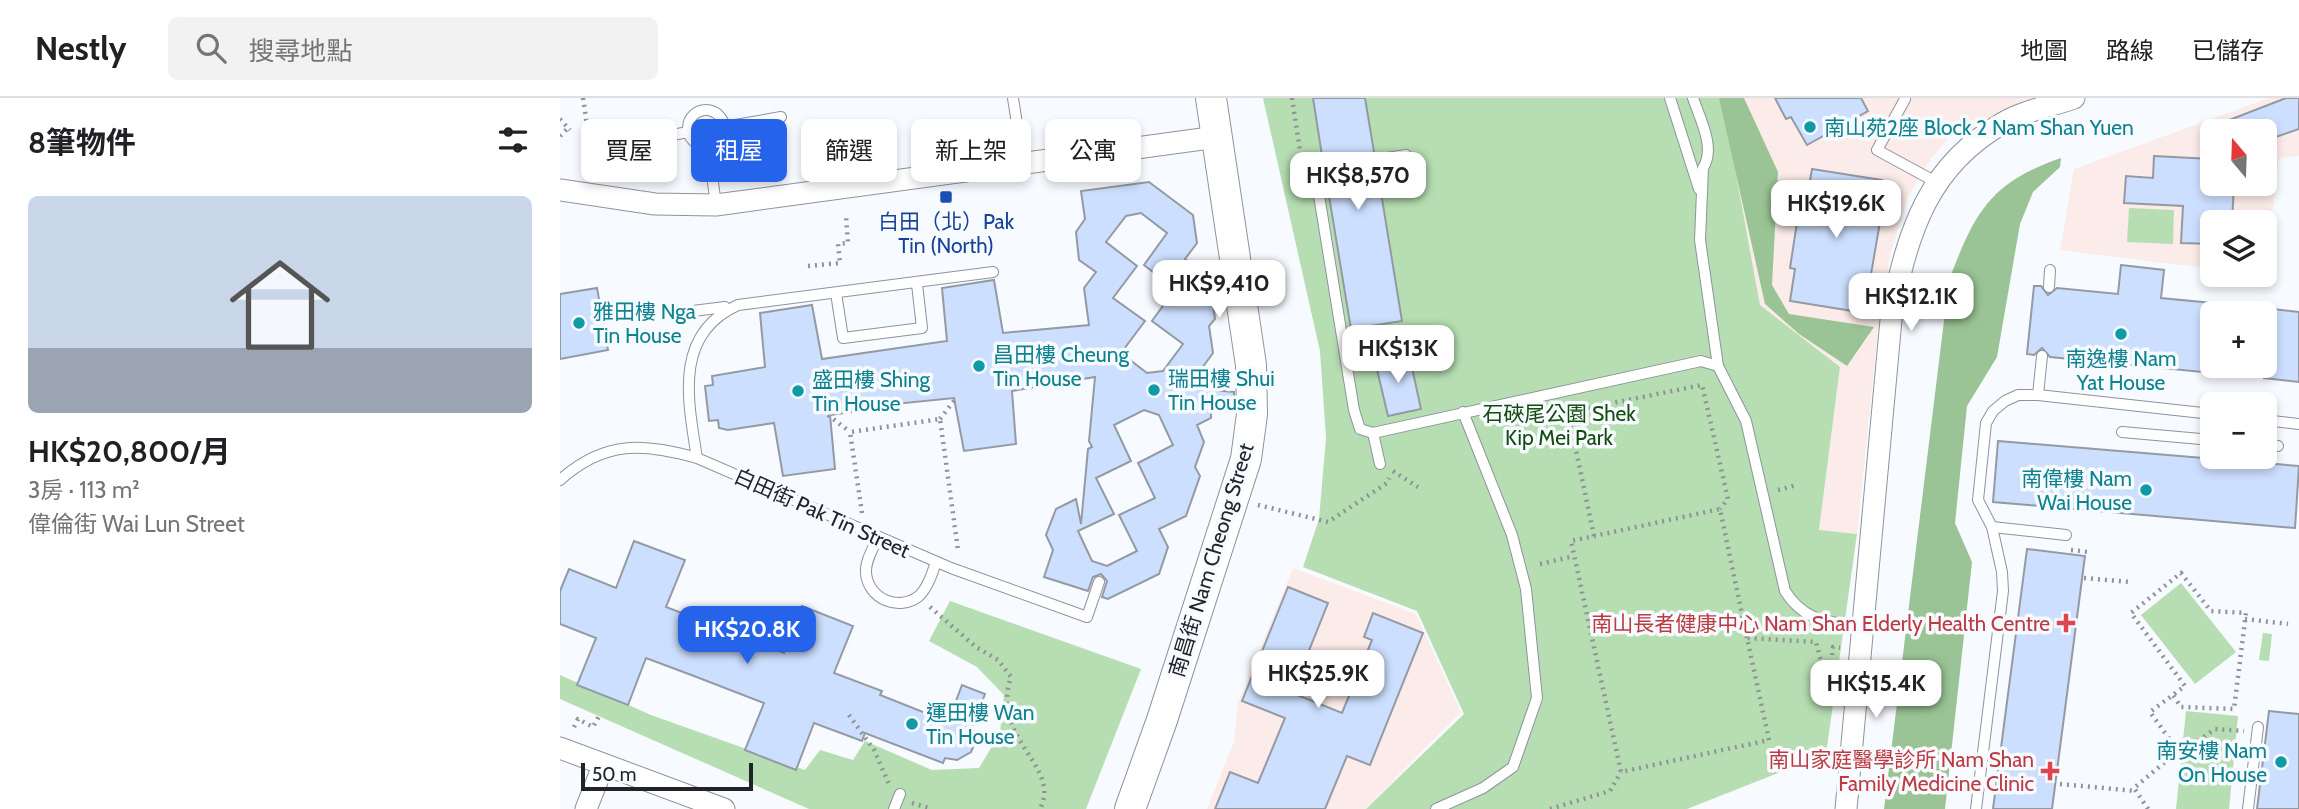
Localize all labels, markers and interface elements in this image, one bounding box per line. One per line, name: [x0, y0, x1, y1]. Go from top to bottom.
search box: [168, 17, 658, 80]
text: Nestly: [35, 28, 126, 68]
icon: search: [192, 29, 230, 67]
text: 搜尋地點: [248, 35, 352, 67]
text: 地圖: [2020, 36, 2068, 65]
text: 路線: [2106, 36, 2154, 65]
text: 已儲存: [2192, 36, 2264, 65]
place label: 南山苑2座 Block 2 Nam Shan Yuen: [1824, 115, 2134, 140]
chip: 買屋: [581, 119, 677, 182]
chip: 租屋: [691, 119, 787, 182]
chip: 篩選: [801, 119, 897, 182]
chip: 新上架: [911, 119, 1031, 182]
chip: 公寓: [1045, 119, 1141, 182]
marker: 南山苑2座 Block 2 Nam Shan Yuen: [1802, 119, 1818, 135]
north arrow: [2200, 119, 2277, 196]
map controls: [2200, 119, 2277, 469]
icon: filters: [494, 121, 532, 159]
text: 8筆物件: [28, 124, 136, 161]
pin: HK$8,570: [1286, 152, 1430, 212]
text: HK$8,570: [1306, 161, 1410, 189]
pin: HK$19.6K: [1764, 180, 1908, 240]
marker: 白田（北）Pak Tin (North): [938, 189, 954, 205]
text: HK$19.6K: [1787, 189, 1885, 217]
place label: 白田（北）Pak Tin (North): [878, 209, 1015, 258]
button: layers: [2200, 210, 2277, 287]
icon: home: [217, 242, 343, 368]
pin: HK$9,410: [1147, 260, 1291, 320]
text: HK$9,410: [1168, 269, 1270, 297]
pin: HK$12.1K: [1839, 274, 1983, 333]
text: HK$12.1K: [1865, 282, 1957, 310]
place label: 雅田樓 Nga Tin House: [593, 299, 696, 348]
button: +: [2200, 301, 2277, 378]
marker: 雅田樓 Nga Tin House: [571, 315, 587, 331]
pin: HK$13K: [1341, 326, 1455, 385]
marker: 南逸樓 Nam Yat House: [2113, 326, 2129, 342]
text: HK$13K: [1358, 334, 1438, 362]
place label: 昌田樓 Cheung Tin House: [993, 342, 1130, 391]
place label: 南逸樓 Nam Yat House: [2066, 346, 2176, 395]
marker: 昌田樓 Cheung Tin House: [971, 358, 987, 374]
place label: 瑞田樓 Shui Tin House: [1168, 366, 1275, 415]
place label: 盛田樓 Shing Tin House: [812, 367, 930, 416]
marker: 瑞田樓 Shui Tin House: [1146, 382, 1162, 398]
marker: 盛田樓 Shing Tin House: [790, 383, 806, 399]
button: −: [2200, 392, 2277, 469]
park label: 石硤尾公園 Shek Kip Mei Park: [1482, 401, 1636, 450]
text: HK$20,800/月: [28, 433, 231, 470]
street label: 南昌街 Nam Cheong Street: [1164, 440, 1258, 680]
street label: 白田街 Pak Tin Street: [730, 463, 914, 563]
place label: 南偉樓 Nam Wai House: [2021, 466, 2132, 515]
text: 3房 · 113 m²: [28, 476, 140, 504]
marker: 南偉樓 Nam Wai House: [2138, 482, 2154, 498]
text: 偉倫街 Wai Lun Street: [28, 510, 245, 538]
pin: HK$20.8K: [675, 606, 819, 666]
place label: 南山長者健康中心 Nam Shan Elderly Health Centre: [1591, 611, 2050, 636]
marker: 南山長者健康中心 Nam Shan Elderly Health Centre: [2056, 613, 2076, 633]
text: HK$20.8K: [694, 615, 800, 643]
pin: HK$25.9K: [1246, 650, 1390, 710]
text: HK$25.9K: [1267, 659, 1369, 687]
pin: HK$15.4K: [1804, 660, 1948, 720]
text: HK$15.4K: [1826, 669, 1926, 697]
place label: 運田樓 Wan Tin House: [926, 700, 1035, 749]
marker: 運田樓 Wan Tin House: [904, 716, 920, 732]
place label: 南安樓 Nam On House: [2156, 738, 2267, 787]
place label: 南山家庭醫學診所 Nam Shan Family Medicine Clinic: [1768, 747, 2034, 796]
marker: 南安樓 Nam On House: [2273, 754, 2289, 770]
scale bar: [581, 760, 752, 792]
marker: 南山家庭醫學診所 Nam Shan Family Medicine Clinic: [2040, 761, 2060, 781]
text: 50 m: [592, 763, 636, 786]

